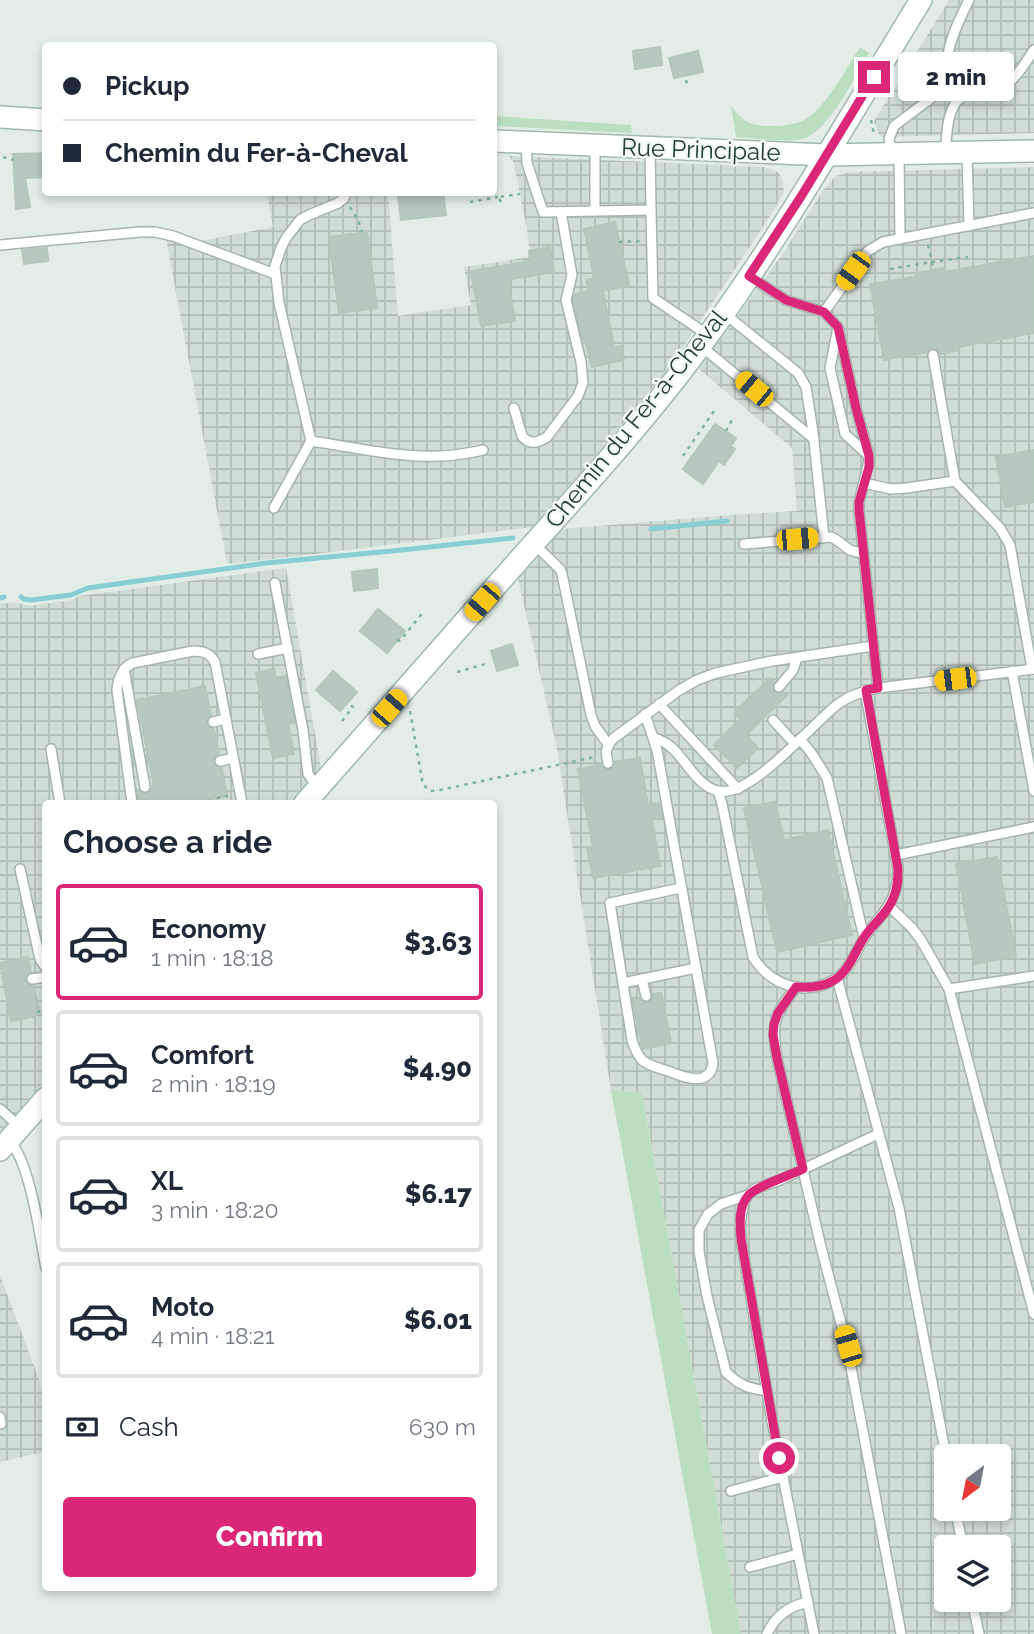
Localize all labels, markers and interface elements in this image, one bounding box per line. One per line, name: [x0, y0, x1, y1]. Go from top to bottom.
callout: 2 min: [898, 52, 1014, 102]
route end: [858, 61, 890, 93]
text: 2 min: [926, 63, 986, 90]
text: Pickup: [105, 71, 190, 101]
street label: Rue Principale: [621, 132, 781, 167]
text: Chemin du Fer-à-Cheval: [105, 138, 408, 168]
car: [833, 248, 874, 294]
street label: Chemin du Fer-à-Cheval: [539, 304, 733, 533]
car: [732, 367, 777, 411]
car: [776, 527, 819, 551]
car: [461, 579, 504, 625]
car: [933, 666, 978, 692]
car: [368, 685, 411, 731]
text: Choose a ride: [63, 823, 272, 860]
icon: car: [67, 911, 130, 974]
text: Economy: [151, 914, 266, 944]
text: $3.63: [404, 927, 472, 957]
text: 1 min · 18:18: [151, 944, 274, 971]
icon: car: [67, 1037, 130, 1100]
text: Comfort: [151, 1040, 254, 1070]
text: $4.90: [403, 1053, 472, 1083]
text: 2 min · 18:19: [151, 1070, 276, 1097]
icon: car: [67, 1163, 130, 1226]
text: XL: [151, 1166, 183, 1196]
text: $6.17: [405, 1179, 472, 1209]
text: 3 min · 18:20: [151, 1196, 279, 1223]
icon: car: [67, 1289, 130, 1352]
text: Moto: [151, 1292, 214, 1322]
text: $6.01: [404, 1305, 472, 1335]
text: 4 min · 18:21: [151, 1322, 275, 1349]
car: [833, 1323, 864, 1369]
icon: cash: [63, 1408, 101, 1446]
text: Cash: [119, 1412, 179, 1442]
text: 630 m: [409, 1413, 476, 1440]
route start: [763, 1442, 795, 1474]
north arrow: [934, 1444, 1012, 1521]
map controls: [934, 1444, 1011, 1612]
button: Confirm: [63, 1497, 476, 1577]
button: layers: [934, 1535, 1011, 1612]

